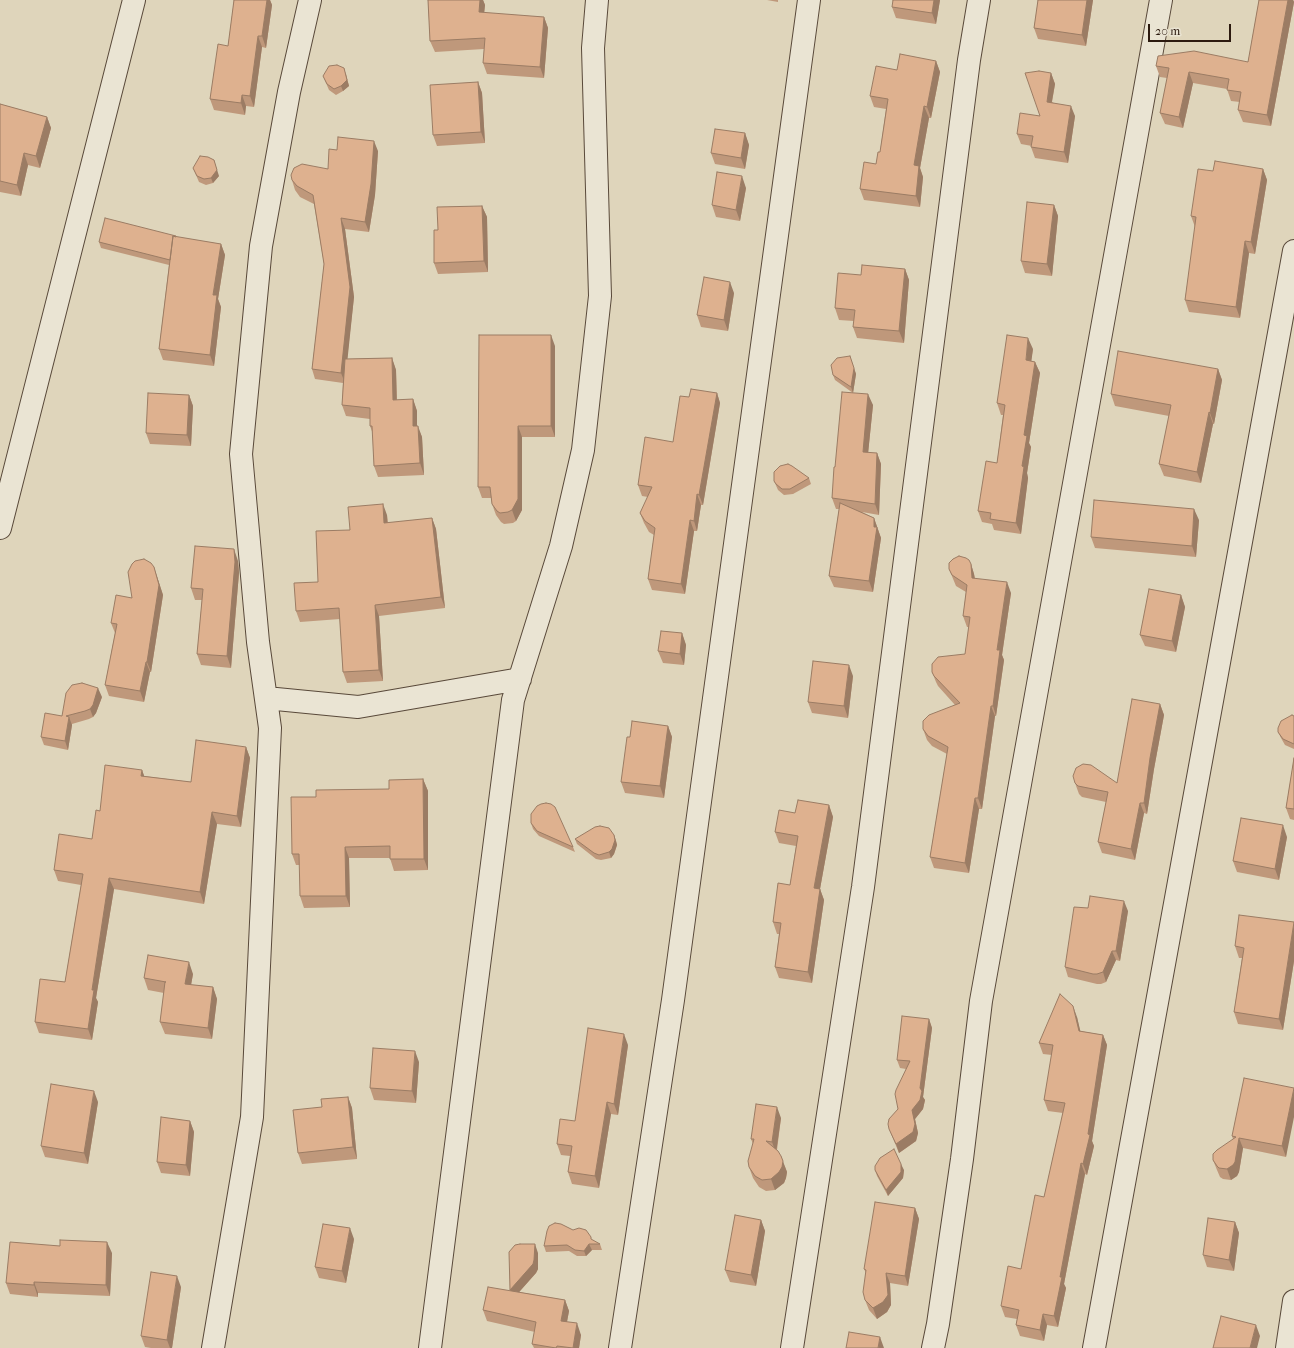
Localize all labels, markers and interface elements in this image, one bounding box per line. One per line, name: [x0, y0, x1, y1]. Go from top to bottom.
scale bar: [1150, 16, 1233, 42]
text: 20 m: [1155, 24, 1180, 38]

